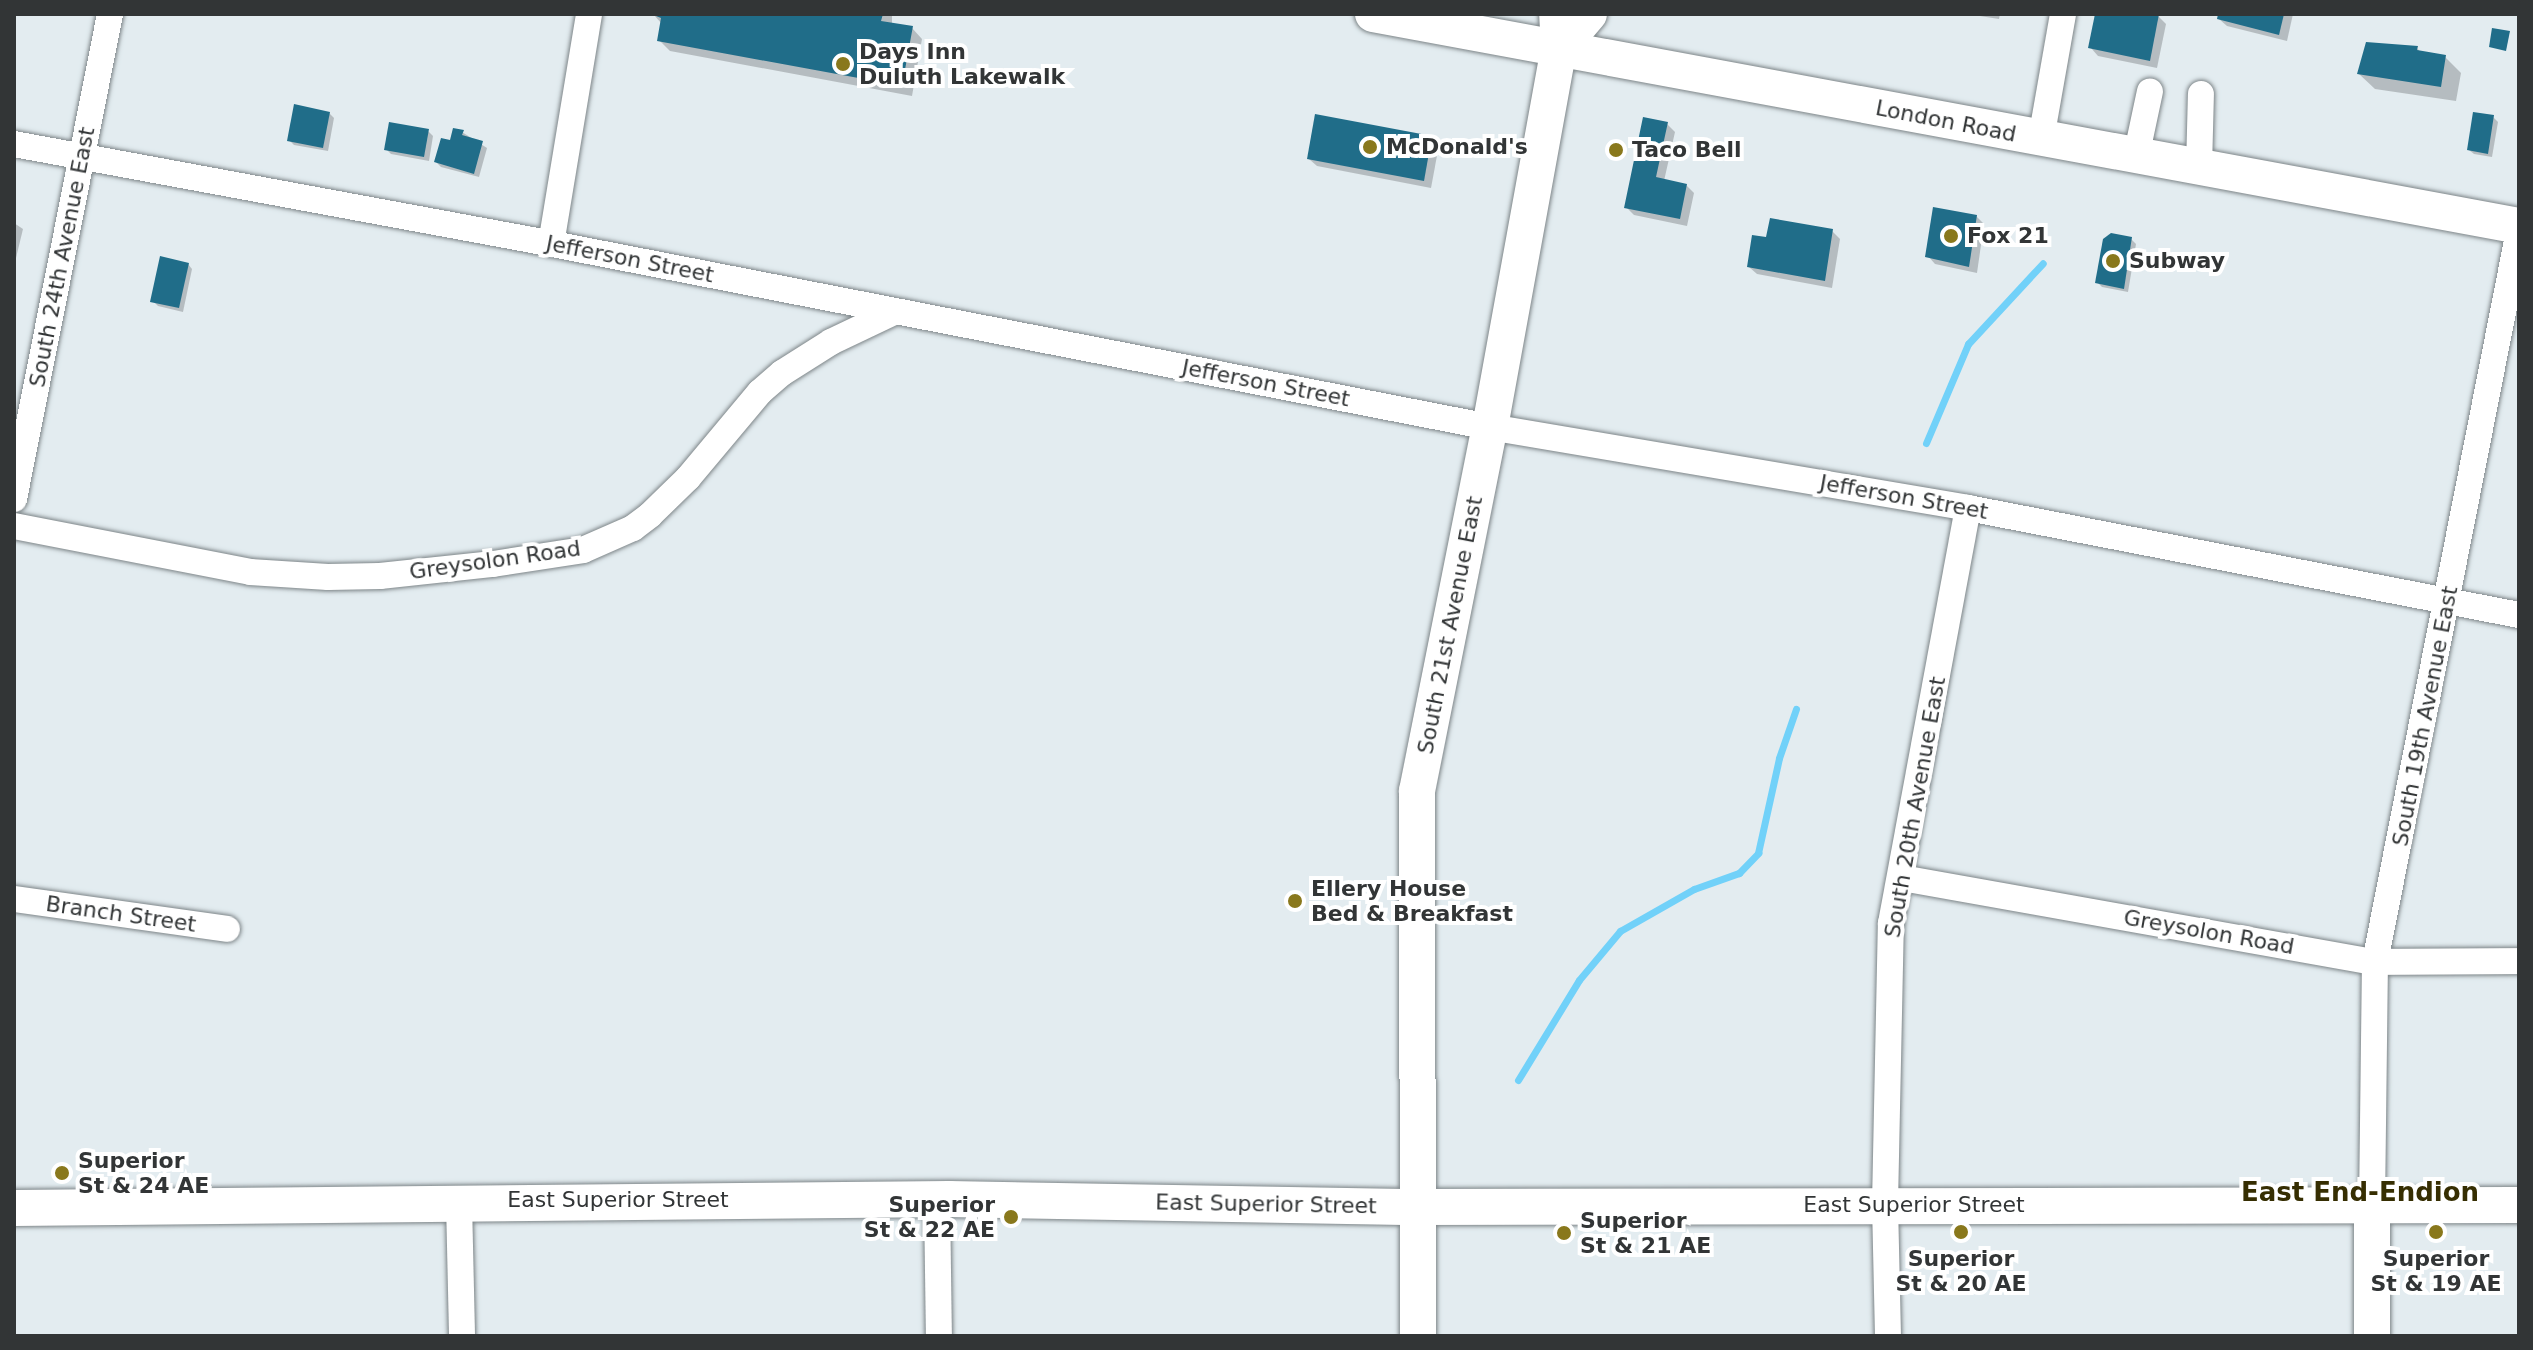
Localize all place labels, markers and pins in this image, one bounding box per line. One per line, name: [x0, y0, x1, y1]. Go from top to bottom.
place label: Days Inn Duluth Lakewalk: [859, 38, 1065, 90]
marker: Days Inn Duluth Lakewalk: [834, 55, 852, 73]
place label: McDonald's: [1386, 134, 1528, 160]
place label: Taco Bell: [1632, 137, 1742, 163]
marker: McDonald's: [1361, 138, 1379, 156]
marker: Taco Bell: [1607, 141, 1625, 159]
place label: Fox 21: [1967, 223, 2049, 249]
marker: Fox 21: [1942, 227, 1960, 245]
place label: Subway: [2129, 248, 2225, 274]
marker: Subway: [2104, 252, 2122, 270]
place label: Ellery House Bed & Breakfast: [1311, 875, 1513, 926]
marker: Ellery House Bed & Breakfast: [1286, 892, 1304, 910]
place label: Superior St & 24 AE: [78, 1147, 209, 1198]
marker: Superior St & 24 AE: [53, 1164, 71, 1182]
place label: Superior St & 22 AE: [864, 1191, 995, 1242]
place label: Superior St & 21 AE: [1580, 1207, 1711, 1258]
marker: Superior St & 22 AE: [1002, 1208, 1020, 1226]
marker: Superior St & 20 AE: [1952, 1223, 1970, 1241]
marker: Superior St & 19 AE: [2427, 1223, 2445, 1241]
marker: Superior St & 21 AE: [1555, 1224, 1573, 1242]
place label: Superior St & 20 AE: [1895, 1245, 2027, 1296]
place label: Superior St & 19 AE: [2370, 1245, 2502, 1296]

